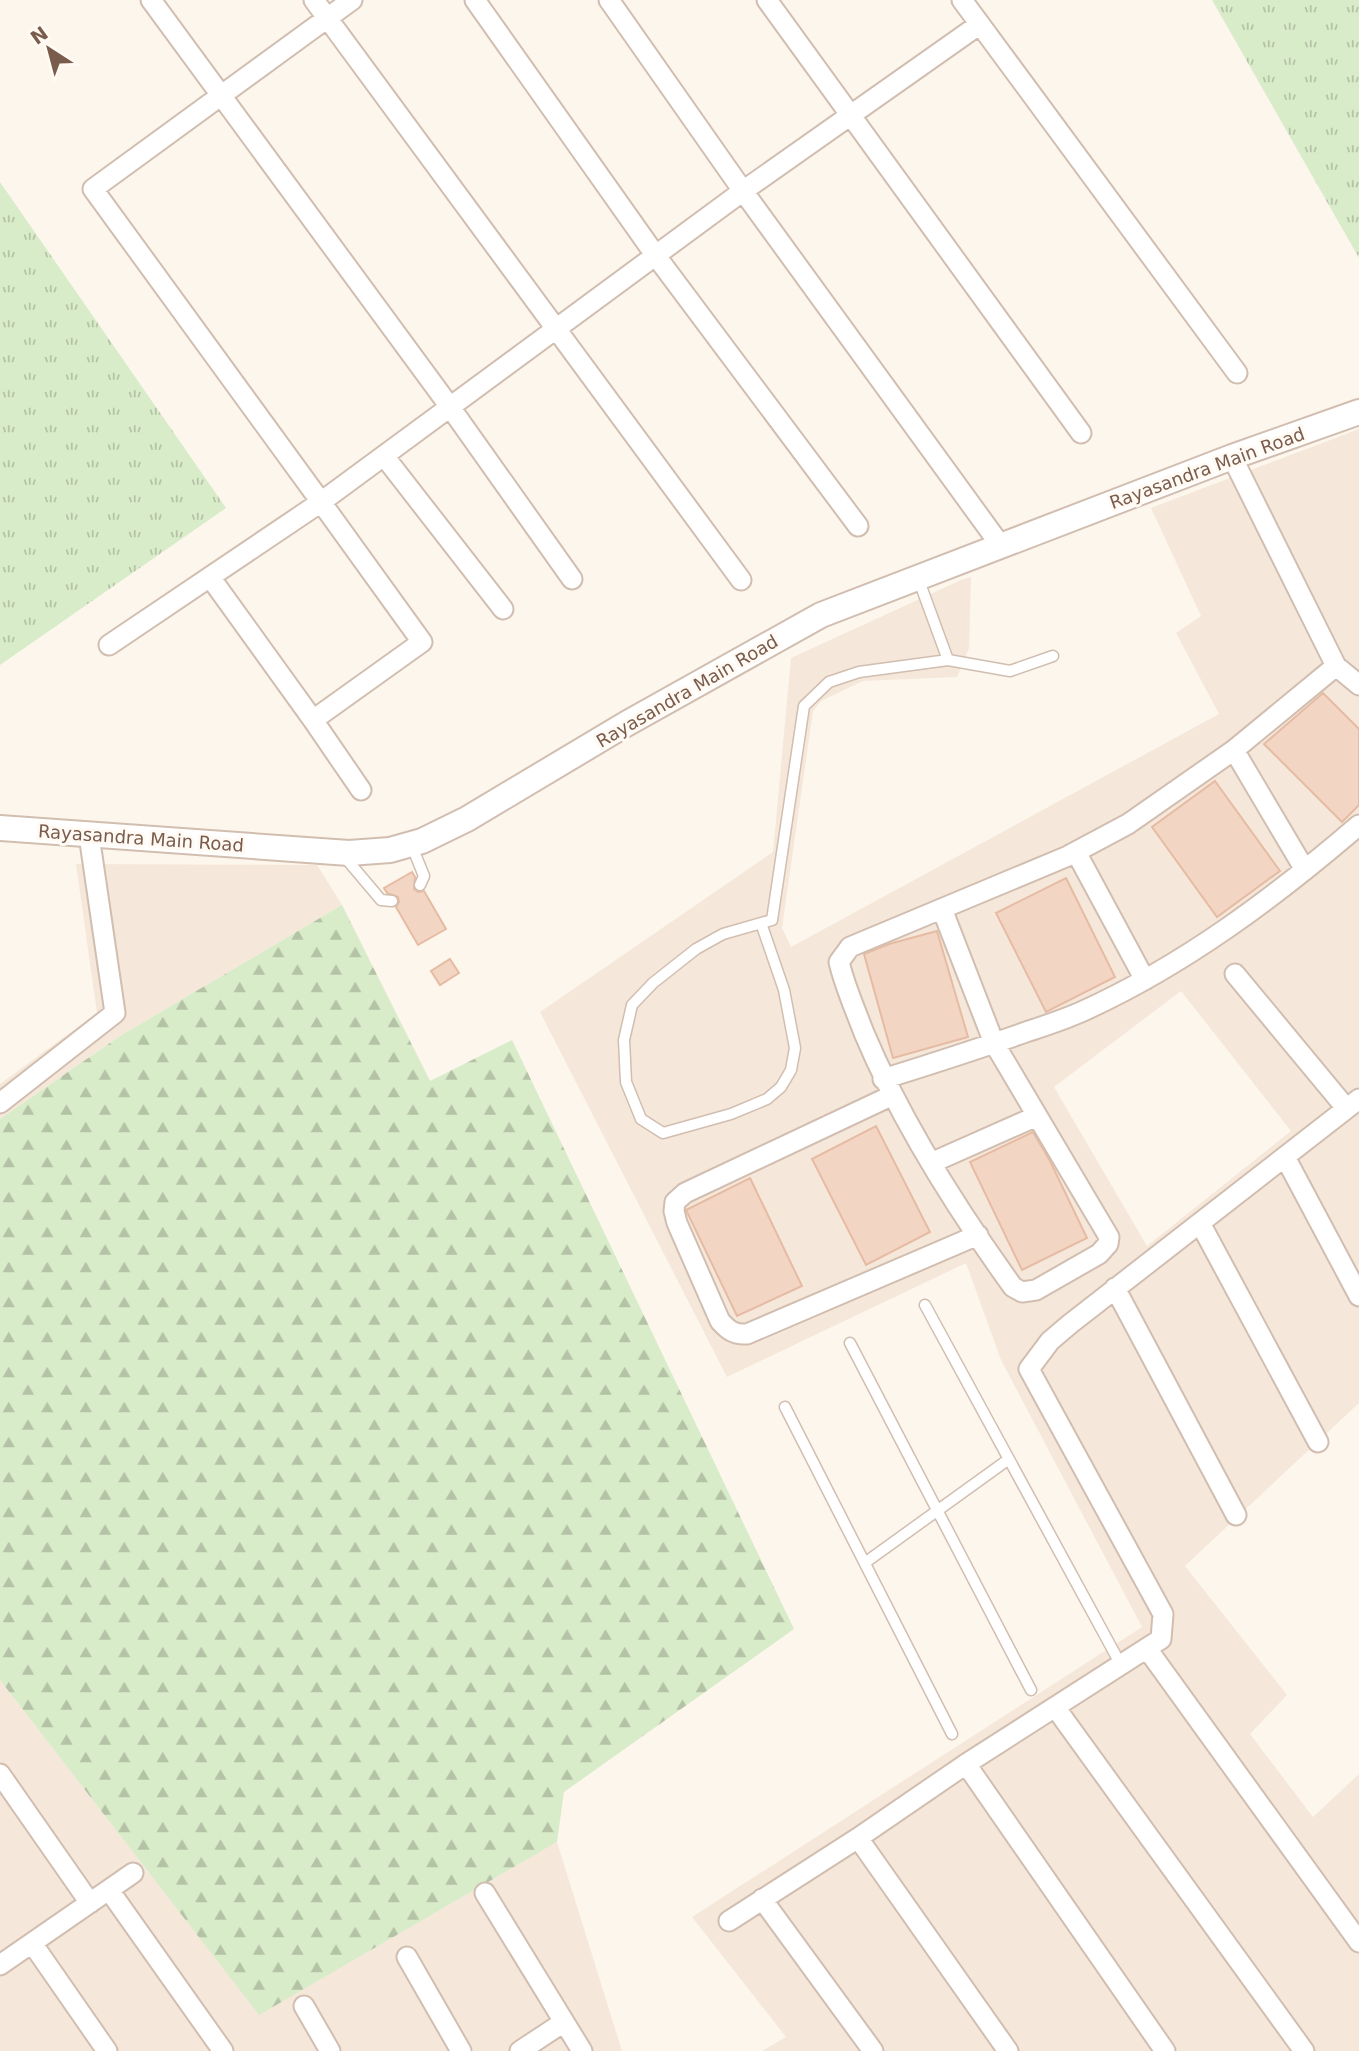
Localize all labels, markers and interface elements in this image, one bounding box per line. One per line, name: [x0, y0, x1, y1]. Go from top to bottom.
north arrow: [14, 14, 84, 84]
text: N: [26, 22, 52, 49]
street label: Rayasandra Main Road: [1107, 423, 1307, 513]
street label: Rayasandra Main Road: [593, 630, 781, 752]
street label: Rayasandra Main Road: [37, 820, 245, 856]

